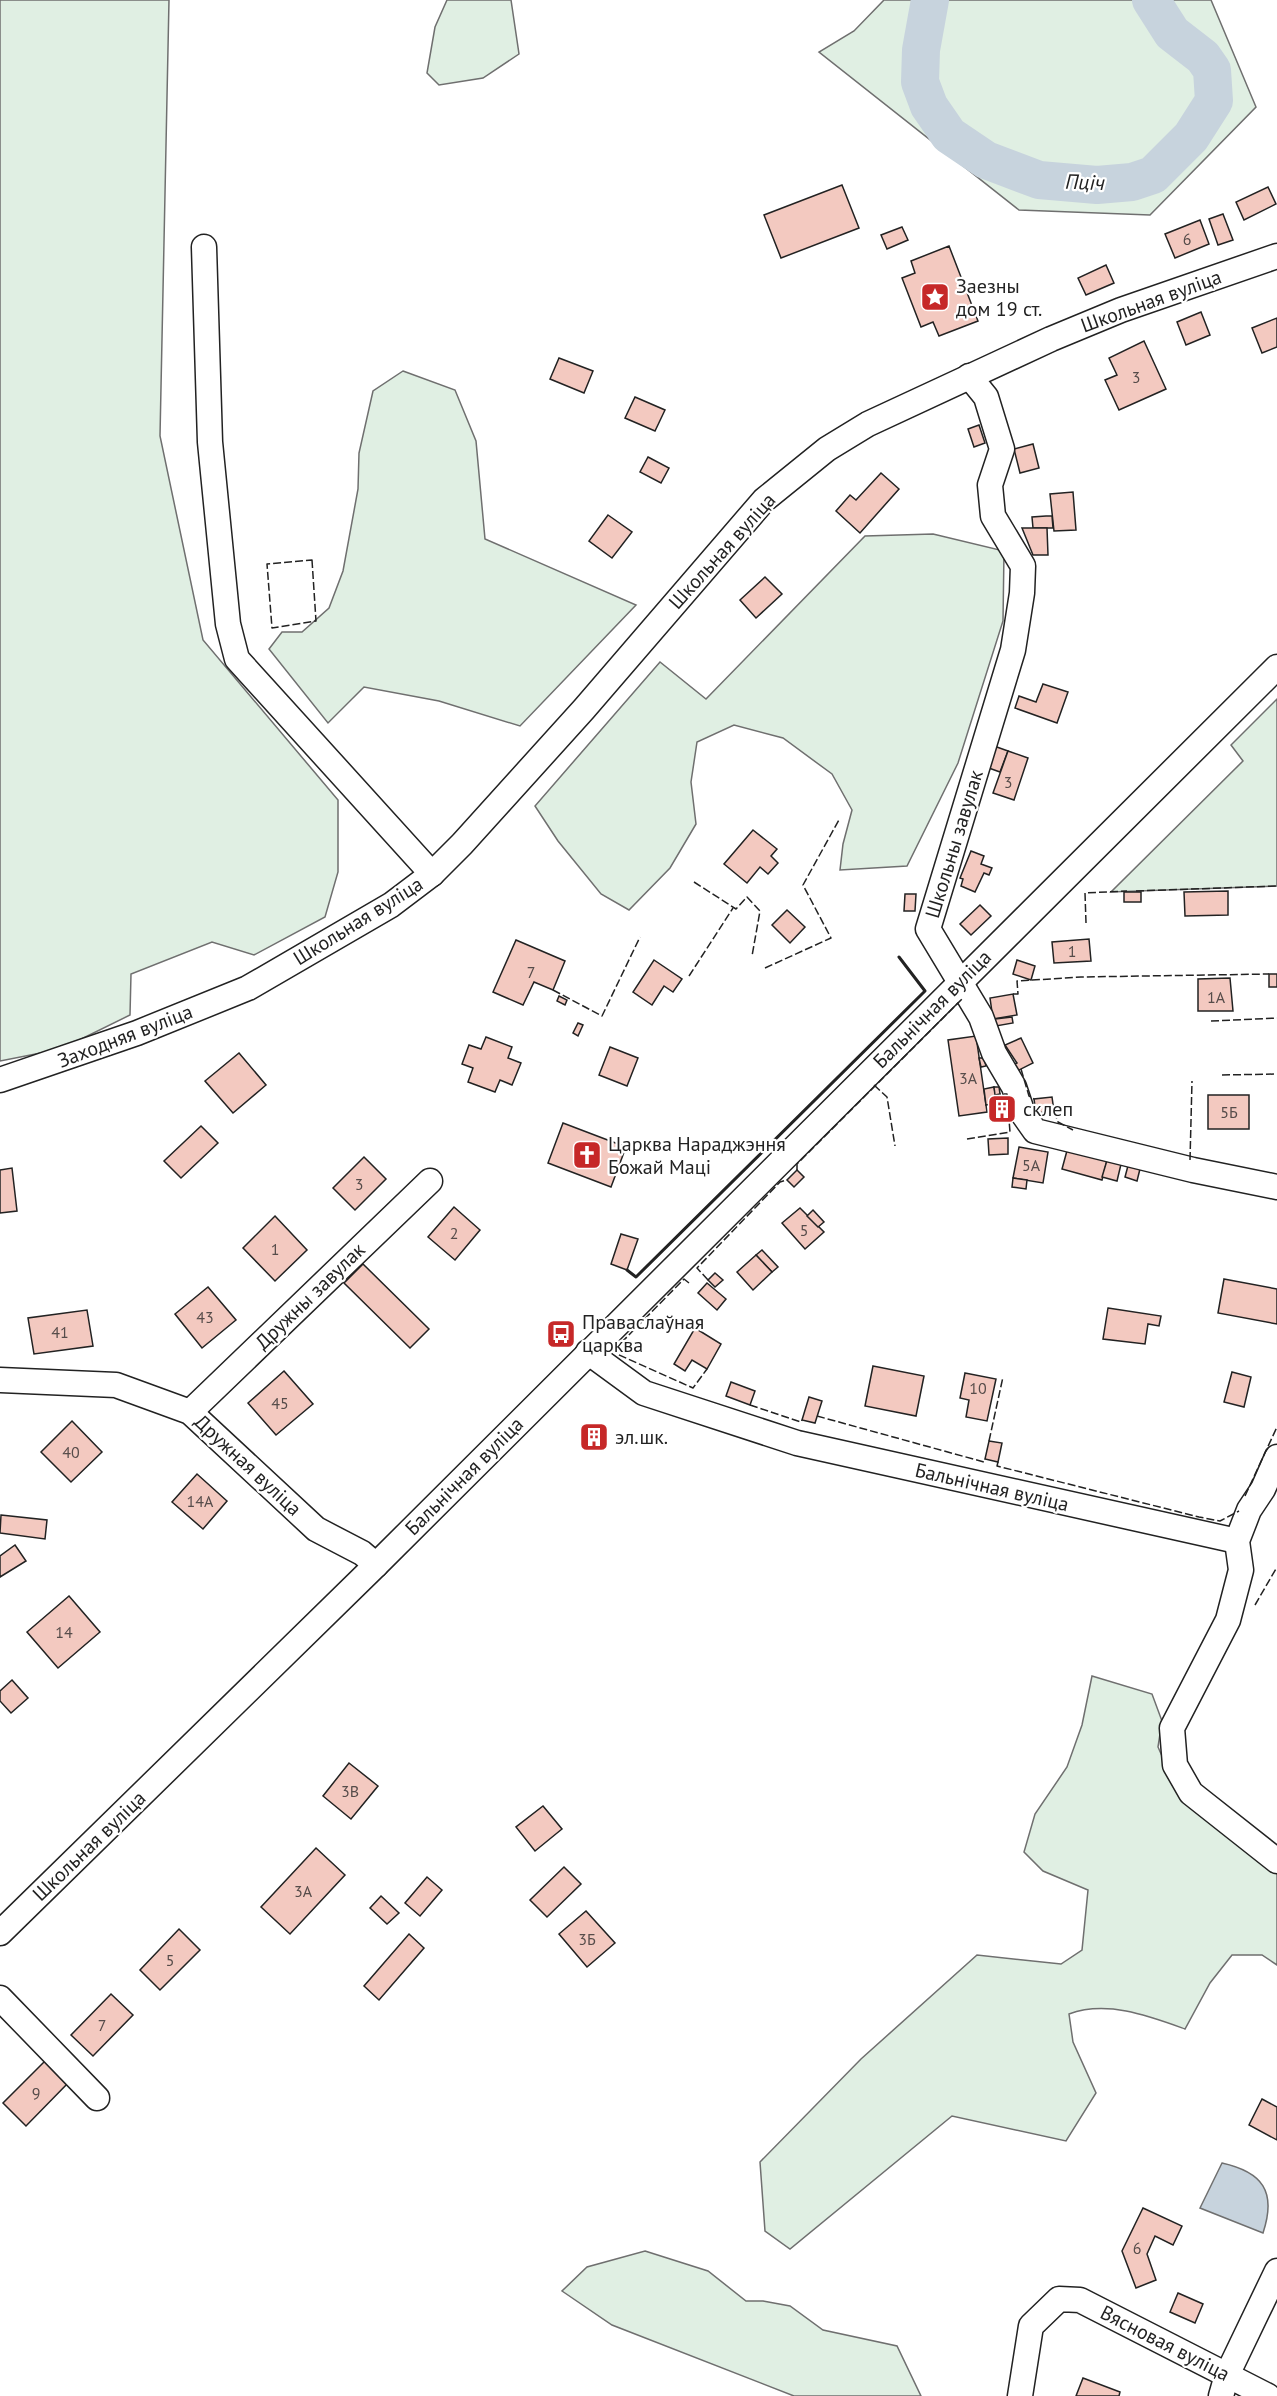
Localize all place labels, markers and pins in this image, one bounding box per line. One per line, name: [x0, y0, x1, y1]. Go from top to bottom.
place label: Заезны дом 19 ст.: [956, 273, 1042, 322]
place icon: Заезны дом 19 ст.: [919, 281, 951, 313]
building icon: склеп: [986, 1093, 1018, 1125]
place label: склеп: [1023, 1096, 1073, 1122]
place label: Царква Нараджэння Божай Маці: [608, 1131, 786, 1180]
church icon: Царква Нараджэння Божай Маці: [571, 1139, 603, 1171]
place label: Праваслаўная царква: [582, 1309, 704, 1358]
bus stop icon: Праваслаўная царква: [545, 1318, 577, 1350]
building icon: эл.шк.: [578, 1421, 610, 1453]
place label: эл.шк.: [615, 1424, 668, 1450]

